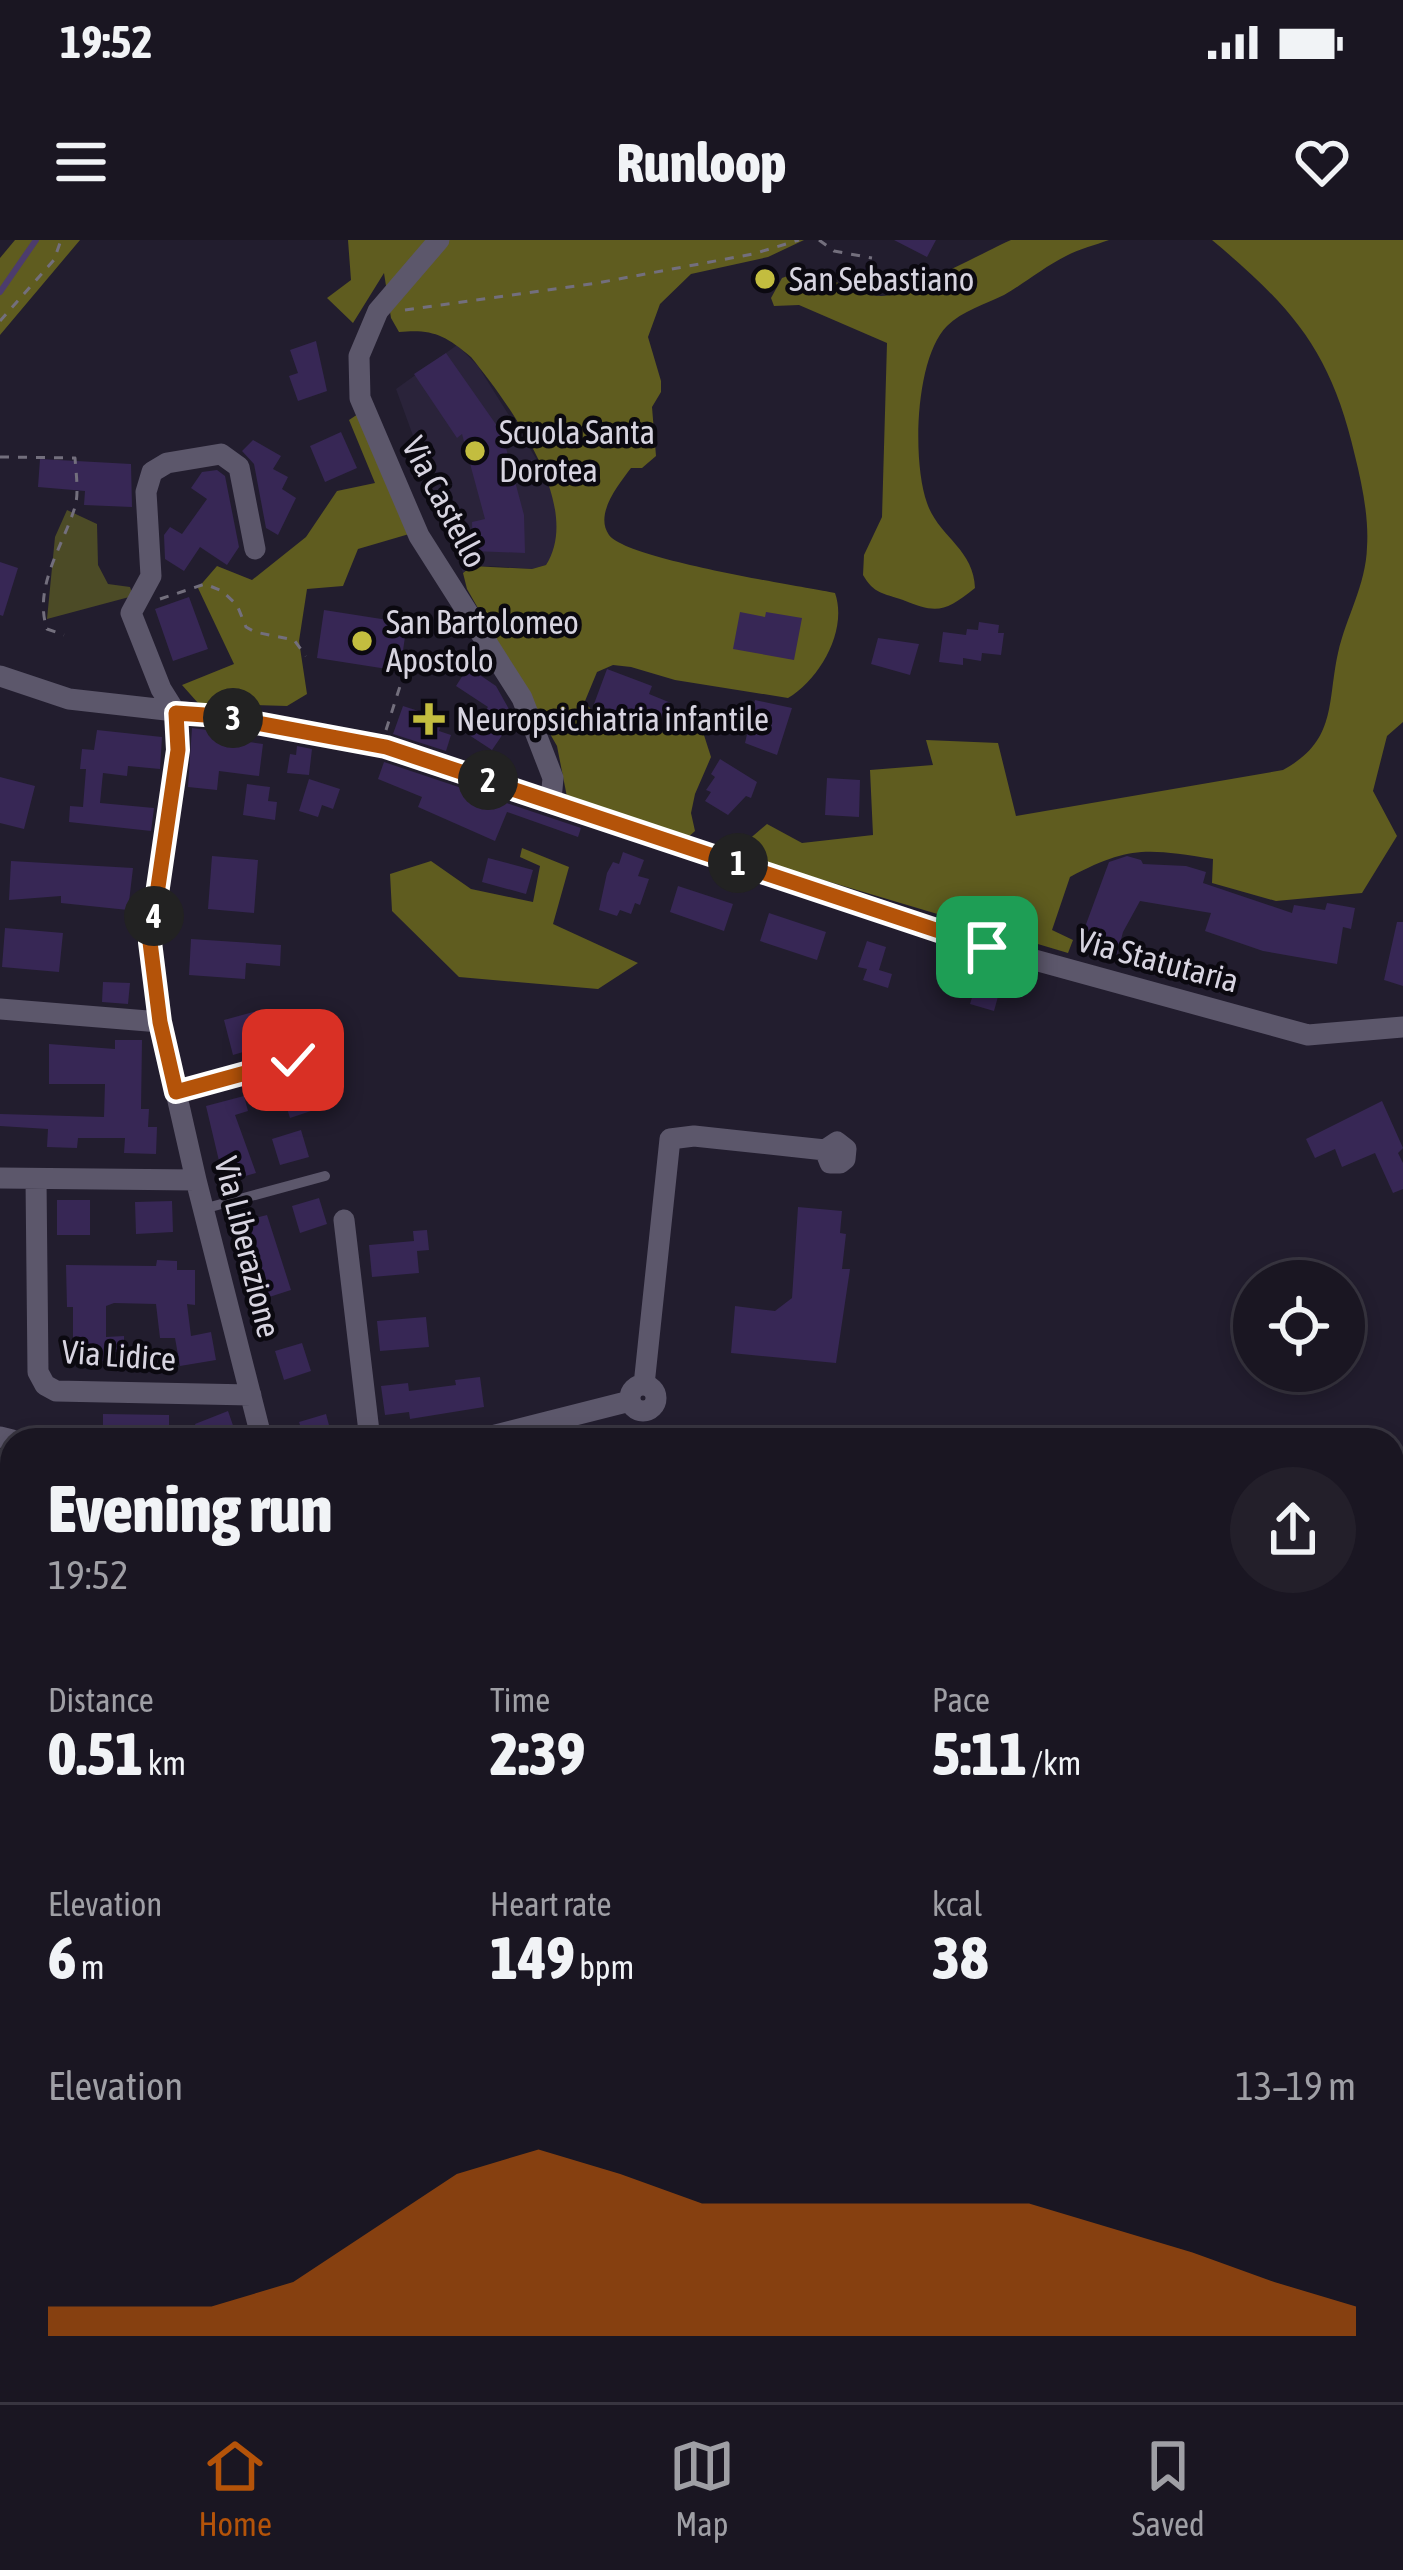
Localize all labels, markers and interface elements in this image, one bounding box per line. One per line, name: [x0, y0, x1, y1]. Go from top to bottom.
text: 19:52: [60, 16, 153, 68]
icon: menu: [48, 129, 114, 195]
icon: heart: [1289, 129, 1355, 195]
text: Runloop: [617, 132, 786, 193]
place label: San Sebastiano: [789, 260, 974, 298]
marker: San Sebastiano: [752, 266, 778, 292]
place label: Scuola Santa Dorotea: [499, 413, 655, 489]
street label: Via Castello: [395, 430, 495, 574]
marker: Scuola Santa Dorotea: [462, 438, 488, 464]
place label: San Bartolomeo Apostolo: [386, 603, 579, 679]
marker: San Bartolomeo Apostolo: [349, 628, 375, 654]
pin: 3: [203, 688, 263, 748]
text: 3: [225, 699, 241, 737]
place label: Neuropsichiatria infantile: [456, 700, 769, 738]
marker: Neuropsichiatria infantile: [413, 703, 445, 735]
pin: 2: [458, 750, 518, 810]
text: 2: [480, 761, 496, 799]
pin: 1: [708, 833, 768, 893]
text: 1: [730, 844, 746, 882]
pin: 4: [124, 886, 184, 946]
pin: [936, 896, 1038, 998]
text: 4: [146, 897, 162, 935]
icon: arrive: [954, 914, 1020, 980]
street label: Via Statutaria: [1073, 920, 1243, 1000]
pin: [242, 1009, 344, 1111]
icon: check: [260, 1027, 326, 1093]
street label: Via Liberazione: [207, 1153, 289, 1341]
map controls: [1233, 1260, 1365, 1392]
button: locate: [1233, 1260, 1365, 1392]
street label: Via Lidice: [61, 1332, 177, 1378]
button: share: [1230, 1467, 1356, 1593]
text: Evening run: [48, 1470, 333, 1546]
text: 19:52: [48, 1553, 128, 1597]
text: Distance: [48, 1681, 154, 1719]
text: Time: [490, 1681, 550, 1719]
text: Pace: [932, 1681, 990, 1719]
text: 0.51: [48, 1719, 143, 1788]
text: 2:39: [490, 1719, 585, 1788]
text: 5:11: [932, 1719, 1027, 1788]
text: km: [143, 1744, 186, 1782]
text: /km: [1027, 1744, 1081, 1782]
text: Elevation: [48, 1885, 162, 1923]
text: Heart rate: [490, 1885, 612, 1923]
text: kcal: [932, 1885, 982, 1923]
text: 6: [48, 1923, 76, 1992]
text: 149: [490, 1923, 575, 1992]
text: 38: [932, 1923, 988, 1992]
text: m: [76, 1948, 104, 1986]
text: bpm: [575, 1948, 634, 1986]
text: Elevation: [48, 2064, 183, 2108]
text: 13–19 m: [1236, 2064, 1356, 2108]
tab: Home: [198, 2433, 272, 2543]
tab: Map: [669, 2433, 735, 2543]
tab: Saved: [1132, 2433, 1205, 2543]

